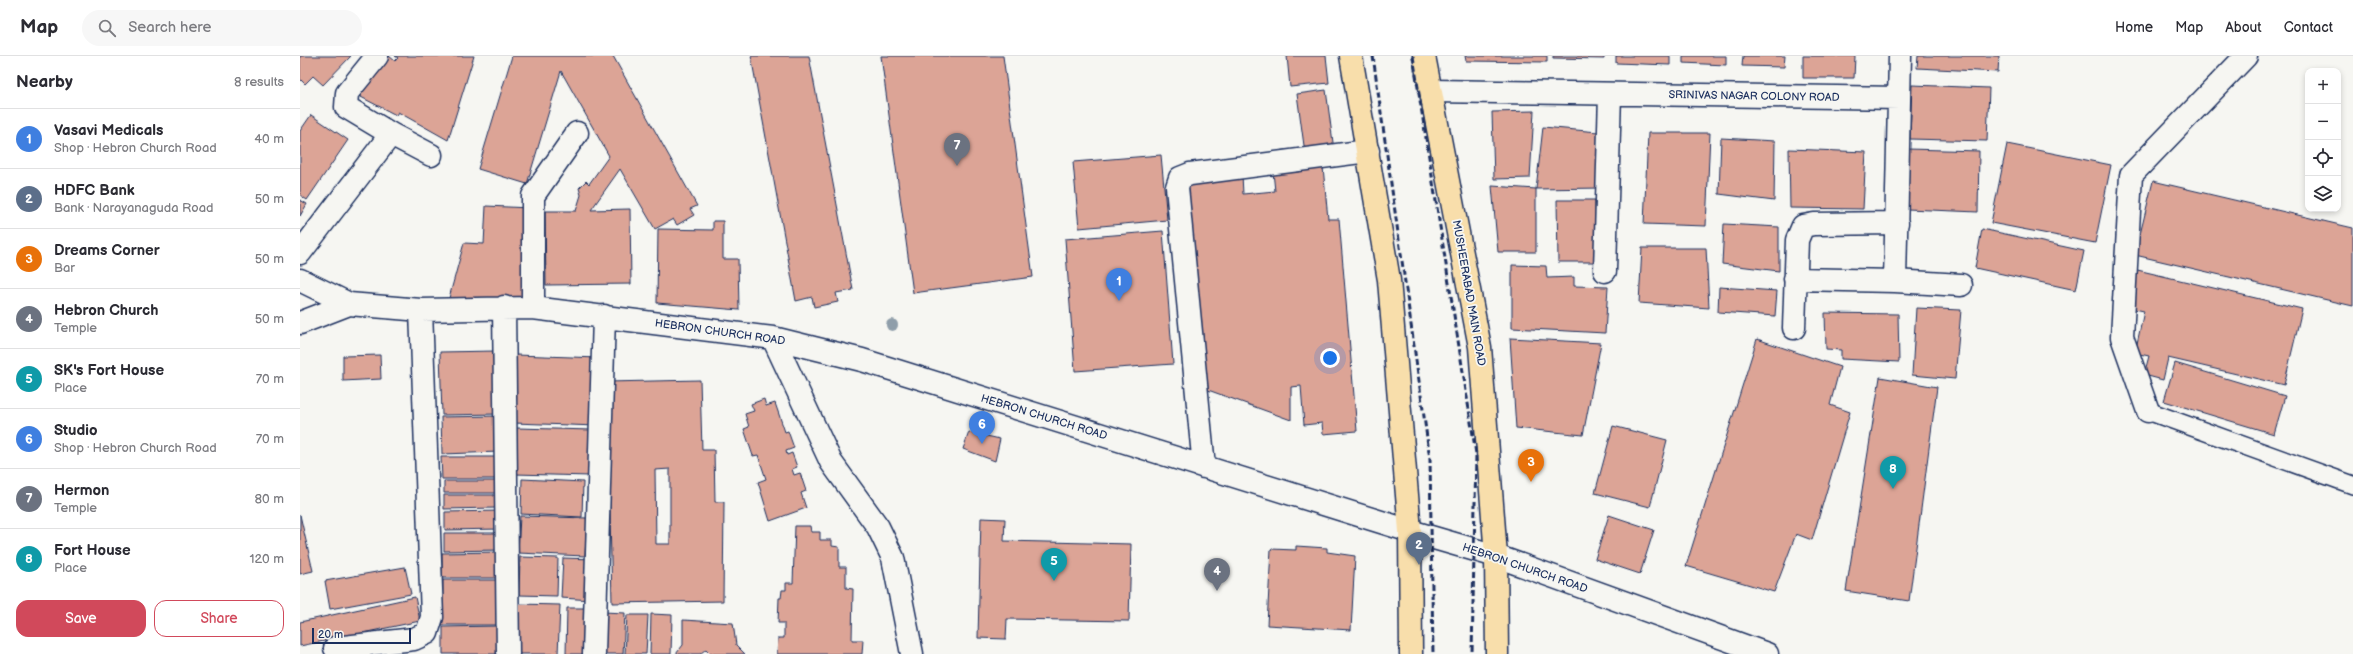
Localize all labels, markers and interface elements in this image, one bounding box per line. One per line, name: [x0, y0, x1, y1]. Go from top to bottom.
search box: [82, 10, 362, 46]
text: Map: [20, 16, 58, 39]
icon: search: [96, 17, 118, 39]
text: Search here: [128, 18, 211, 37]
text: Home: [2115, 19, 2153, 36]
text: Map: [2175, 19, 2203, 36]
text: About: [2225, 19, 2262, 36]
text: Contact: [2284, 19, 2333, 36]
map controls: [2305, 68, 2341, 212]
button: +: [2305, 68, 2341, 104]
text: Nearby: [16, 72, 73, 92]
text: 8 results: [234, 74, 284, 90]
street label: SRINIVAS NAGAR COLONY ROAD: [1668, 88, 1840, 104]
button: −: [2305, 104, 2341, 140]
text: Vasavi Medicals: [54, 121, 163, 140]
text: 1: [26, 131, 32, 147]
text: 40 m: [254, 131, 284, 147]
pin: 7: [944, 133, 970, 166]
text: Shop · Hebron Church Road: [54, 140, 217, 156]
button: locate: [2305, 140, 2341, 176]
button: layers: [2305, 176, 2341, 212]
text: HDFC Bank: [54, 181, 135, 200]
text: 2: [25, 191, 33, 207]
text: 50 m: [255, 191, 284, 207]
text: Bank · Narayanaguda Road: [54, 200, 213, 216]
street label: MUSHEERABAD MAIN ROAD: [1450, 219, 1488, 367]
text: Dreams Corner: [54, 241, 160, 260]
text: 3: [25, 251, 33, 267]
text: 50 m: [255, 251, 284, 267]
text: Bar: [54, 260, 75, 276]
pin: 1: [1106, 268, 1132, 301]
text: Hebron Church: [54, 301, 158, 320]
text: 4: [25, 311, 33, 327]
text: 50 m: [255, 311, 284, 327]
street label: HEBRON CHURCH ROAD: [654, 316, 786, 348]
text: Temple: [54, 320, 97, 336]
your location: [1320, 348, 1340, 368]
text: SK's Fort House: [54, 361, 164, 380]
text: 5: [25, 371, 33, 387]
text: 70 m: [256, 371, 284, 387]
text: Place: [54, 380, 87, 396]
street label: HEBRON CHURCH ROAD: [979, 392, 1109, 442]
pin: 6: [969, 411, 995, 444]
text: Studio: [54, 421, 98, 440]
text: 6: [25, 431, 33, 447]
text: 70 m: [256, 431, 284, 447]
text: Shop · Hebron Church Road: [54, 440, 217, 456]
pin: 3: [1518, 449, 1544, 482]
pin: 8: [1880, 456, 1906, 489]
text: Hermon: [54, 481, 109, 500]
text: 7: [25, 491, 33, 507]
text: 80 m: [255, 491, 284, 507]
text: Temple: [54, 500, 97, 516]
pin: 2: [1406, 532, 1432, 565]
street label: HEBRON CHURCH ROAD: [1461, 540, 1589, 596]
text: Fort House: [54, 541, 131, 560]
pin: 5: [1041, 548, 1067, 581]
text: 8: [25, 551, 33, 567]
text: 120 m: [249, 551, 284, 567]
pin: 4: [1204, 558, 1230, 591]
text: Place: [54, 560, 87, 576]
button: Save: [16, 600, 146, 637]
button: Share: [154, 600, 284, 637]
scale bar: [312, 626, 411, 645]
text: 20 m: [318, 628, 343, 641]

